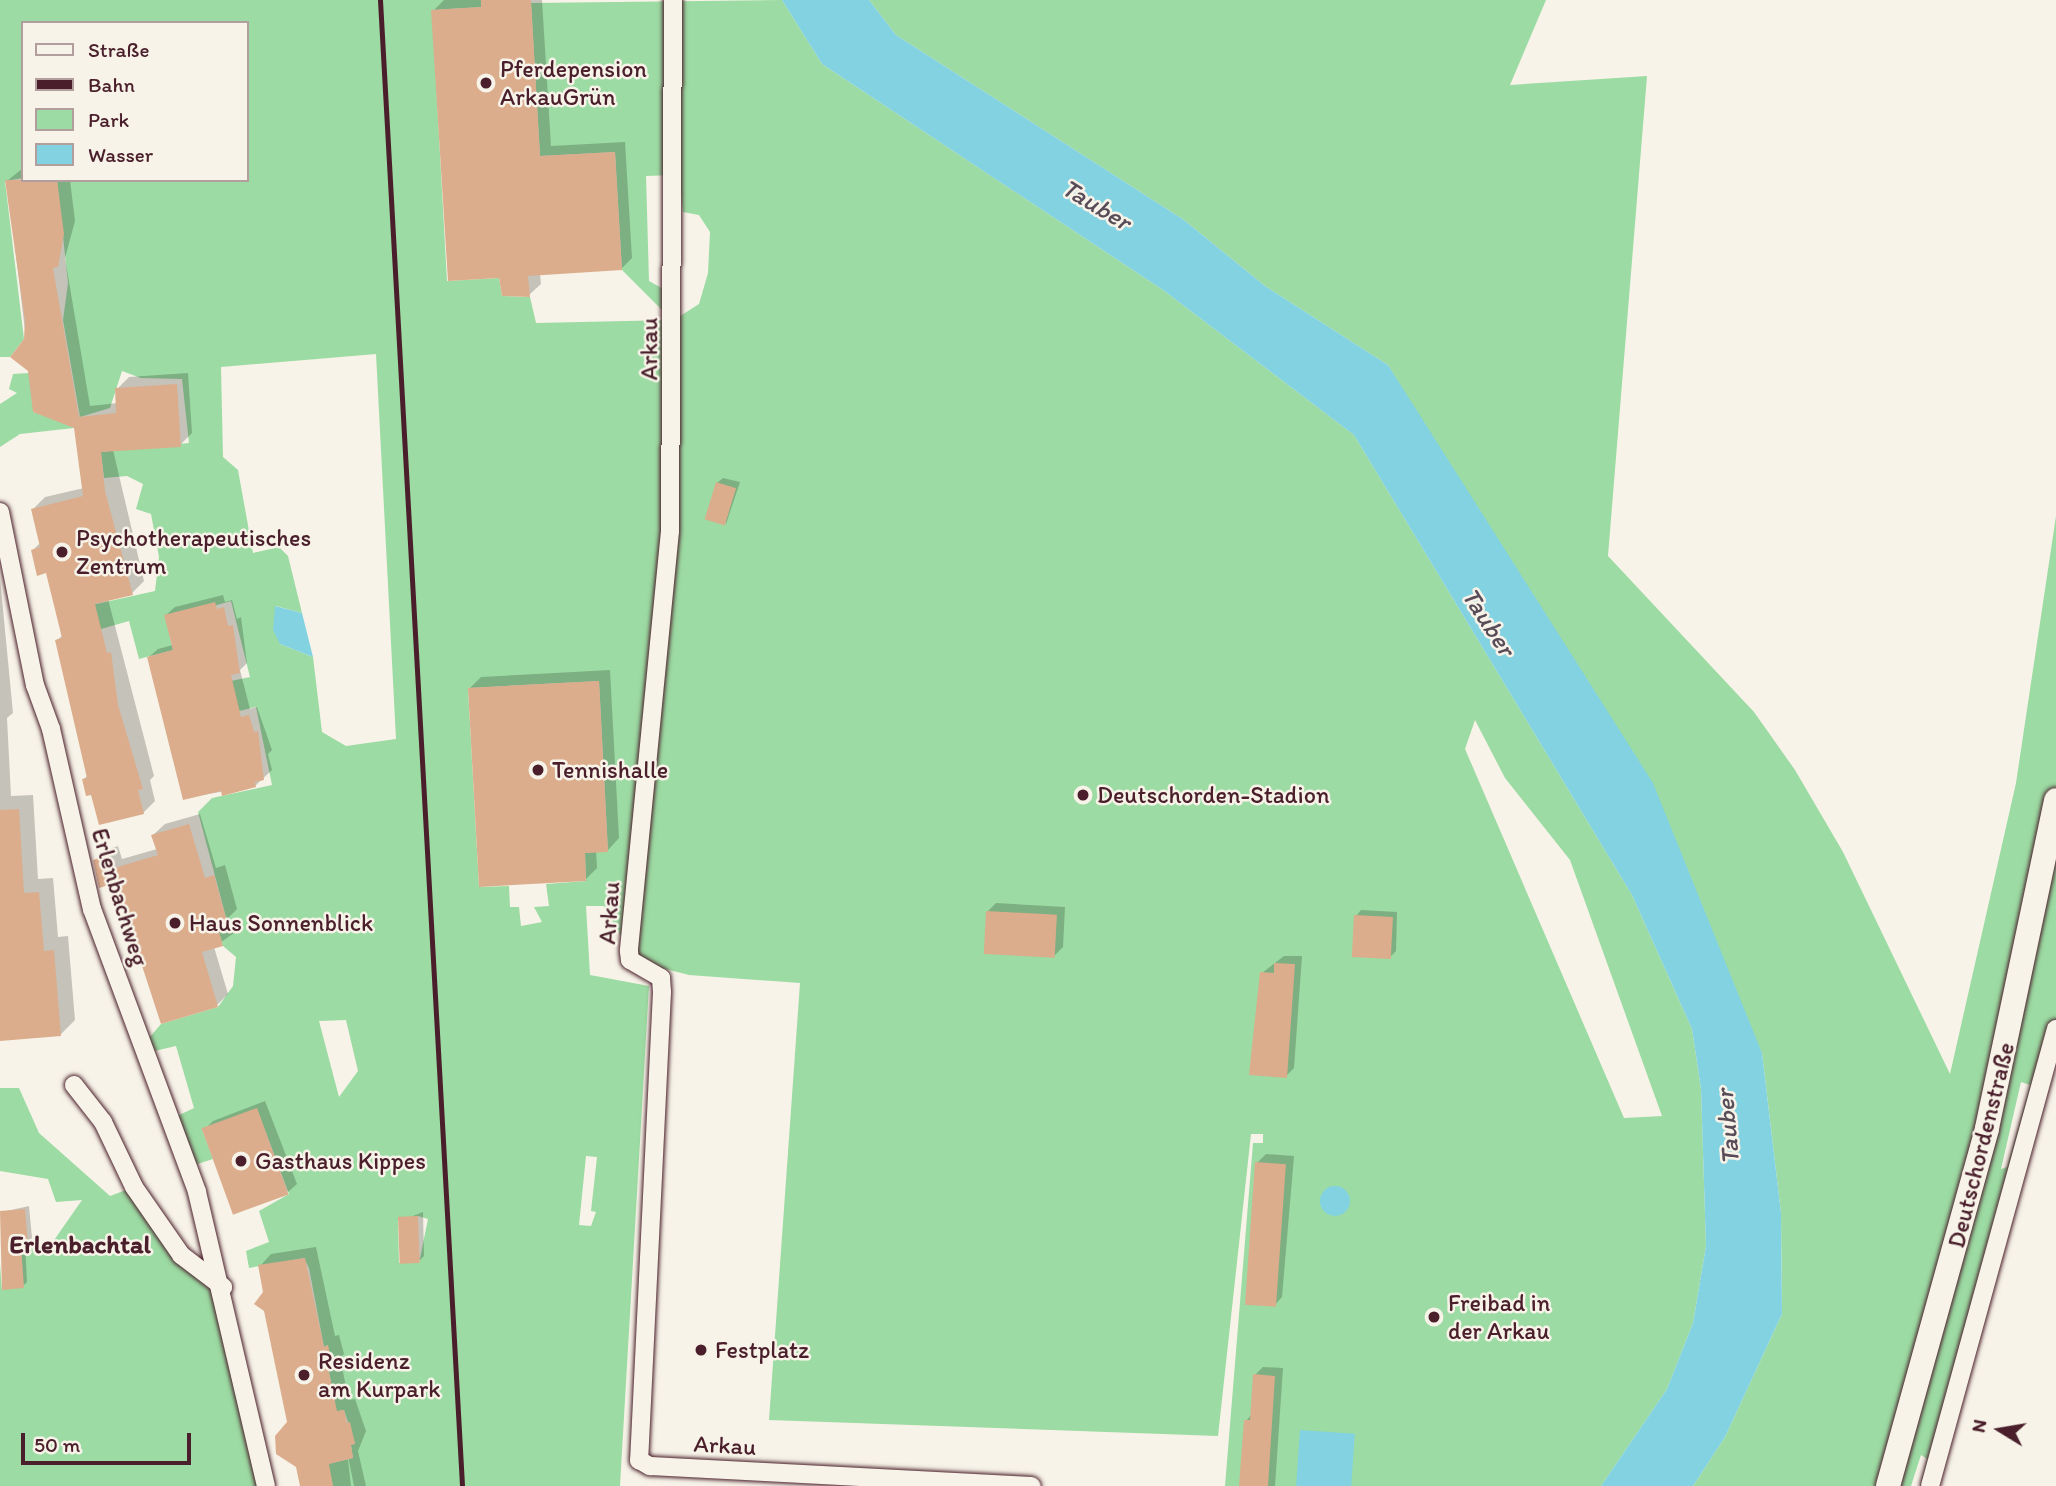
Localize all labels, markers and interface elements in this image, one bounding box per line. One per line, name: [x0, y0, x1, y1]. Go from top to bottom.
legend: [21, 21, 248, 182]
text: Straße: [88, 37, 149, 62]
place label: Pferdepension ArkauGrün: [500, 55, 647, 111]
text: Bahn: [88, 72, 135, 97]
marker: Pferdepension ArkauGrün: [478, 75, 494, 91]
text: Park: [88, 107, 129, 132]
text: Wasser: [88, 142, 153, 167]
water label: Tauber: [1056, 172, 1136, 238]
street label: Arkau: [635, 318, 663, 380]
place label: Psychotherapeutisches Zentrum: [76, 524, 311, 580]
marker: Psychotherapeutisches Zentrum: [54, 544, 70, 560]
water label: Tauber: [1454, 582, 1522, 662]
place label: Tennishalle: [552, 756, 668, 784]
marker: Tennishalle: [530, 762, 546, 778]
place label: Deutschorden-Stadion: [1097, 781, 1330, 809]
marker: Deutschorden-Stadion: [1075, 787, 1091, 803]
street label: Erlenbachweg: [85, 825, 155, 969]
street label: Arkau: [592, 881, 626, 945]
place label: Haus Sonnenblick: [189, 909, 373, 937]
marker: Haus Sonnenblick: [167, 915, 183, 931]
street label: Deutschordenstraße: [1942, 1039, 2020, 1251]
water label: Tauber: [1709, 1088, 1747, 1166]
place label: Gasthaus Kippes: [255, 1147, 426, 1175]
marker: Gasthaus Kippes: [233, 1153, 249, 1169]
district label: Erlenbachtal: [9, 1229, 151, 1261]
place label: Freibad in der Arkau: [1448, 1289, 1550, 1345]
marker: Freibad in der Arkau: [1426, 1309, 1442, 1325]
place label: Festplatz: [715, 1336, 809, 1364]
marker: Festplatz: [693, 1342, 709, 1358]
place label: Residenz am Kurpark: [318, 1347, 439, 1403]
marker: Residenz am Kurpark: [296, 1367, 312, 1383]
north arrow: [1965, 1395, 2035, 1465]
text: N: [1966, 1417, 1991, 1434]
scale bar: [24, 1420, 194, 1464]
street label: Arkau: [693, 1429, 757, 1461]
text: 50 m: [34, 1432, 80, 1457]

